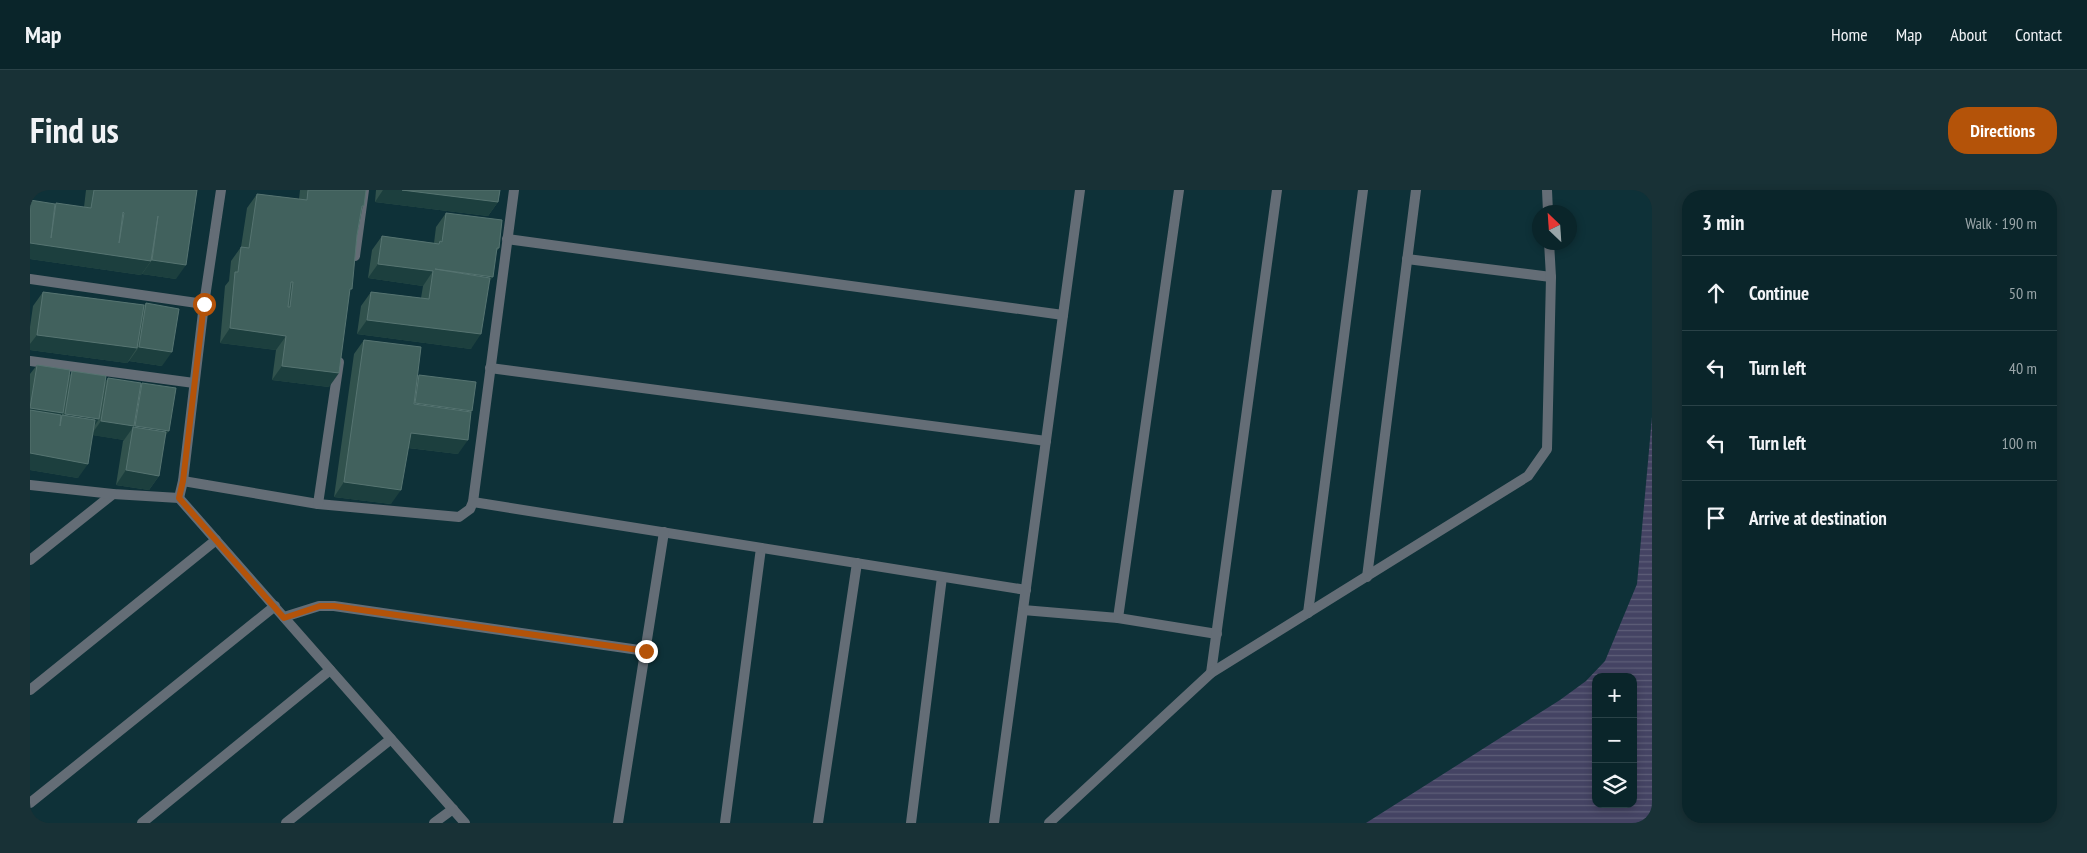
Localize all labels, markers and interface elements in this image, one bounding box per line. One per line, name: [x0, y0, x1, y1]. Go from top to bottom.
text: Map: [25, 19, 62, 50]
text: Home: [1831, 23, 1868, 46]
text: Map: [1896, 23, 1922, 46]
text: About: [1950, 23, 1987, 46]
text: Contact: [2015, 23, 2062, 46]
text: Find us: [30, 107, 119, 153]
button: Directions: [1948, 107, 2057, 154]
north arrow: [1532, 205, 1577, 250]
text: 3 min: [1702, 209, 1744, 236]
text: Walk · 190 m: [1965, 213, 2037, 233]
icon: ahead: [1702, 279, 1730, 307]
text: Continue: [1749, 281, 1809, 305]
text: 50 m: [2009, 283, 2037, 303]
route start: [193, 293, 216, 316]
icon: left: [1702, 354, 1730, 382]
text: Turn left: [1749, 356, 1806, 380]
text: 40 m: [2009, 358, 2037, 378]
icon: left: [1702, 429, 1730, 457]
text: Turn left: [1749, 431, 1806, 455]
text: 100 m: [2002, 433, 2037, 453]
icon: arrive: [1702, 504, 1730, 532]
text: Arrive at destination: [1749, 506, 1887, 530]
route end: [635, 640, 658, 663]
map controls: [1592, 673, 1637, 808]
button: +: [1592, 673, 1637, 718]
button: −: [1592, 718, 1637, 763]
button: layers: [1592, 763, 1637, 808]

